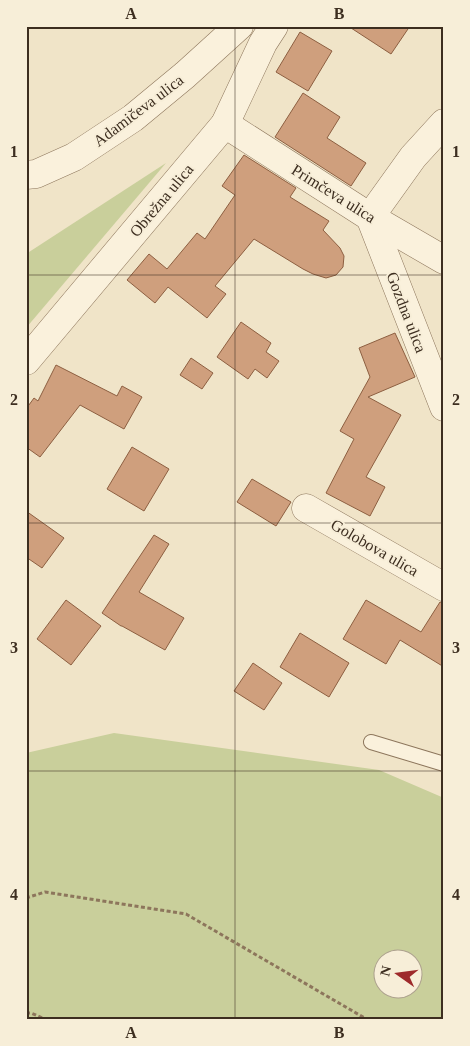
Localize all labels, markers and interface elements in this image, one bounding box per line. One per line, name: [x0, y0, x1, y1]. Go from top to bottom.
text: A: [125, 5, 137, 22]
text: B: [334, 5, 345, 22]
street label: Adamičeva ulica: [90, 71, 187, 150]
text: 1: [10, 143, 18, 160]
text: 1: [452, 143, 460, 160]
street label: Obrežna ulica: [126, 161, 197, 240]
street label: Primčeva ulica: [289, 161, 379, 226]
street label: Gozdna ulica: [383, 270, 430, 355]
text: 2: [10, 391, 18, 408]
text: 2: [452, 391, 460, 408]
street label: Golobova ulica: [328, 516, 422, 579]
text: 3: [10, 639, 18, 656]
text: 3: [452, 639, 460, 656]
text: 4: [10, 886, 18, 903]
text: 4: [452, 886, 460, 903]
north arrow: [372, 948, 422, 998]
text: N: [377, 964, 394, 978]
text: A: [125, 1024, 137, 1041]
text: B: [334, 1024, 345, 1041]

